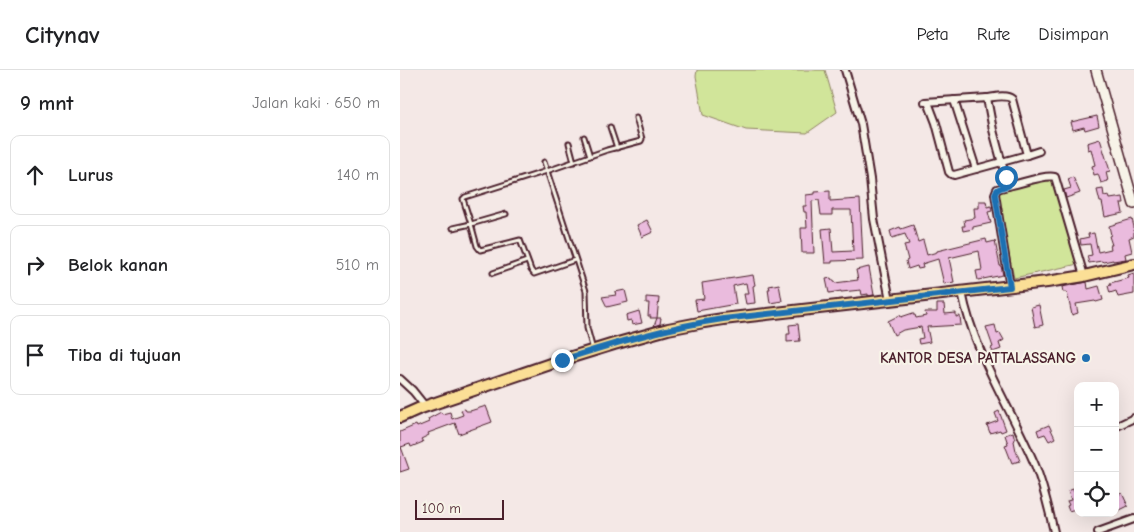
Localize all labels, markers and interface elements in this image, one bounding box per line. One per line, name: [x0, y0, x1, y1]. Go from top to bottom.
text: Citynav: [25, 21, 100, 49]
text: Peta: [916, 24, 949, 45]
text: Rute: [977, 24, 1010, 45]
text: Disimpan: [1038, 24, 1109, 45]
text: 9 mnt: [20, 91, 73, 115]
text: Jalan kaki · 650 m: [252, 94, 380, 112]
icon: ahead: [21, 161, 49, 189]
text: Lurus: [68, 164, 113, 186]
text: 140 m: [337, 166, 379, 184]
route start: [995, 166, 1018, 189]
icon: right: [21, 251, 49, 279]
text: Belok kanan: [68, 254, 168, 276]
text: 510 m: [336, 256, 379, 274]
icon: arrive: [21, 341, 49, 369]
text: Tiba di tujuan: [68, 344, 181, 366]
route end: [551, 349, 574, 372]
place label: KANTOR DESA PATTALASSANG: [880, 349, 1076, 367]
marker: KANTOR DESA PATTALASSANG: [1080, 352, 1092, 364]
map controls: [1074, 382, 1119, 517]
button: +: [1074, 382, 1119, 427]
button: −: [1074, 427, 1119, 472]
button: locate: [1074, 472, 1119, 517]
scale bar: [415, 497, 504, 520]
text: 100 m: [422, 500, 461, 517]

